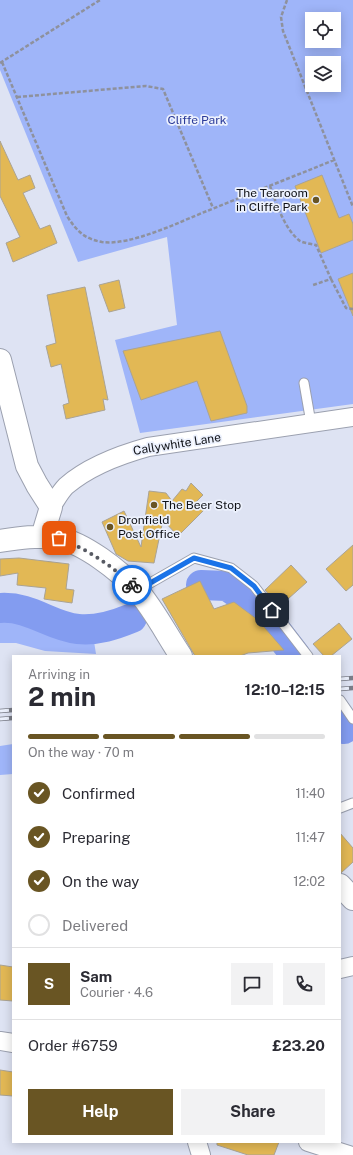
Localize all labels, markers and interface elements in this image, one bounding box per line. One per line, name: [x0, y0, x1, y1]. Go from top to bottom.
map controls: [305, 12, 341, 92]
button: locate: [305, 12, 341, 48]
button: layers: [305, 56, 341, 92]
park label: Cliffe Park: [167, 113, 227, 127]
place label: The Tearoom in Cliffe Park: [236, 186, 308, 214]
marker: The Tearoom in Cliffe Park: [311, 195, 321, 205]
street label: Callywhite Lane: [132, 430, 222, 458]
place label: The Beer Stop: [162, 498, 241, 512]
marker: The Beer Stop: [149, 500, 159, 510]
place label: Dronfield Post Office: [118, 513, 180, 541]
pin: [42, 521, 76, 555]
marker: Dronfield Post Office: [105, 522, 115, 532]
icon: bag: [48, 527, 70, 549]
courier: [112, 565, 152, 605]
icon: bike: [121, 574, 143, 596]
pin: [255, 593, 289, 627]
icon: home: [261, 599, 283, 621]
text: Arriving in: [28, 667, 90, 682]
text: 2 min: [28, 681, 96, 712]
text: 12:10–12:15: [245, 681, 325, 698]
text: On the way · 70 m: [28, 745, 134, 760]
icon: check: [28, 782, 50, 804]
text: Confirmed: [62, 785, 135, 802]
text: 11:40: [295, 786, 325, 801]
icon: check: [28, 826, 50, 848]
text: Preparing: [62, 829, 131, 846]
text: 11:47: [296, 830, 325, 845]
icon: check: [28, 870, 50, 892]
text: On the way: [62, 873, 139, 890]
text: 12:02: [293, 874, 325, 889]
text: Delivered: [62, 917, 128, 934]
button: chat: [231, 963, 273, 1005]
button: phone: [283, 963, 325, 1005]
text: Sam: [80, 968, 112, 985]
text: S: [44, 975, 54, 992]
text: Courier · 4.6: [80, 985, 153, 1000]
text: Order #6759: [28, 1037, 118, 1054]
text: £23.20: [272, 1037, 325, 1054]
button: Help: [28, 1089, 173, 1135]
button: Share: [181, 1089, 325, 1135]

